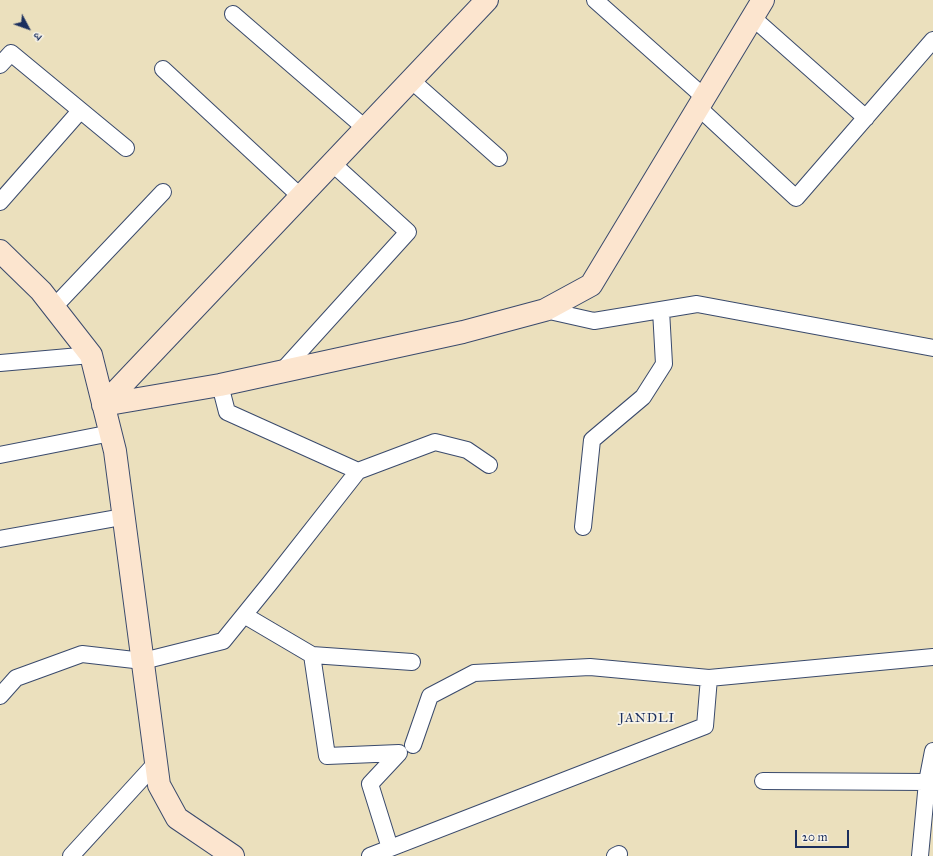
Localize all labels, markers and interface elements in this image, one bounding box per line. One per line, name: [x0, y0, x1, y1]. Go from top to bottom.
north arrow: [8, 8, 48, 48]
text: उ: [31, 30, 44, 43]
district label: JANDLI: [619, 711, 675, 727]
scale bar: [797, 822, 851, 848]
text: 20 m: [802, 830, 828, 844]

